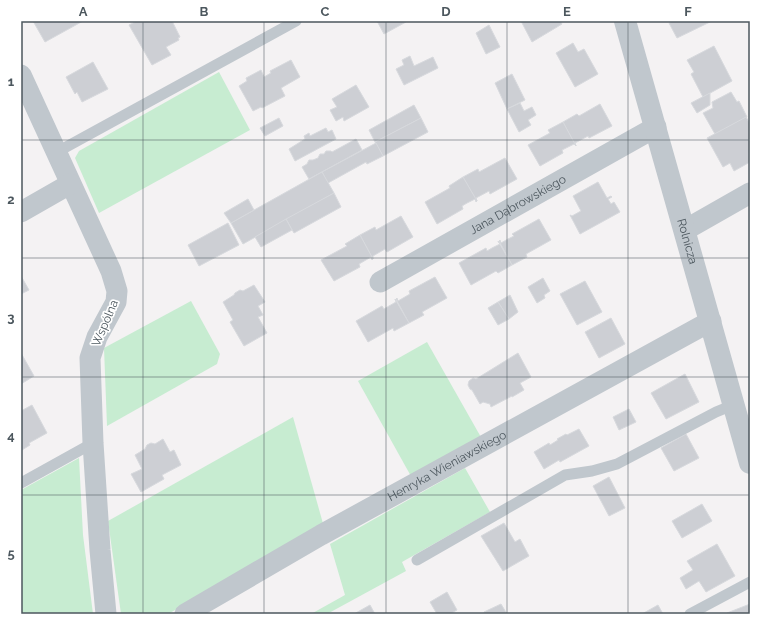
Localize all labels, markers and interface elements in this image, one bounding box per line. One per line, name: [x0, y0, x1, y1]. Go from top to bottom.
text: A: [79, 4, 88, 19]
text: B: [200, 4, 209, 19]
text: C: [321, 4, 330, 19]
text: D: [441, 4, 451, 19]
text: E: [563, 4, 571, 19]
text: F: [684, 4, 692, 19]
text: 1: [8, 74, 15, 89]
street label: Jana Dąbrowskiego: [467, 172, 568, 237]
text: 2: [7, 192, 15, 207]
street label: Rolnicza: [674, 217, 700, 266]
street label: Wspólna: [89, 298, 121, 348]
text: 3: [7, 310, 15, 325]
text: 4: [7, 428, 15, 443]
street label: Henryka Wieniawskiego: [385, 428, 509, 504]
text: 5: [7, 546, 15, 561]

